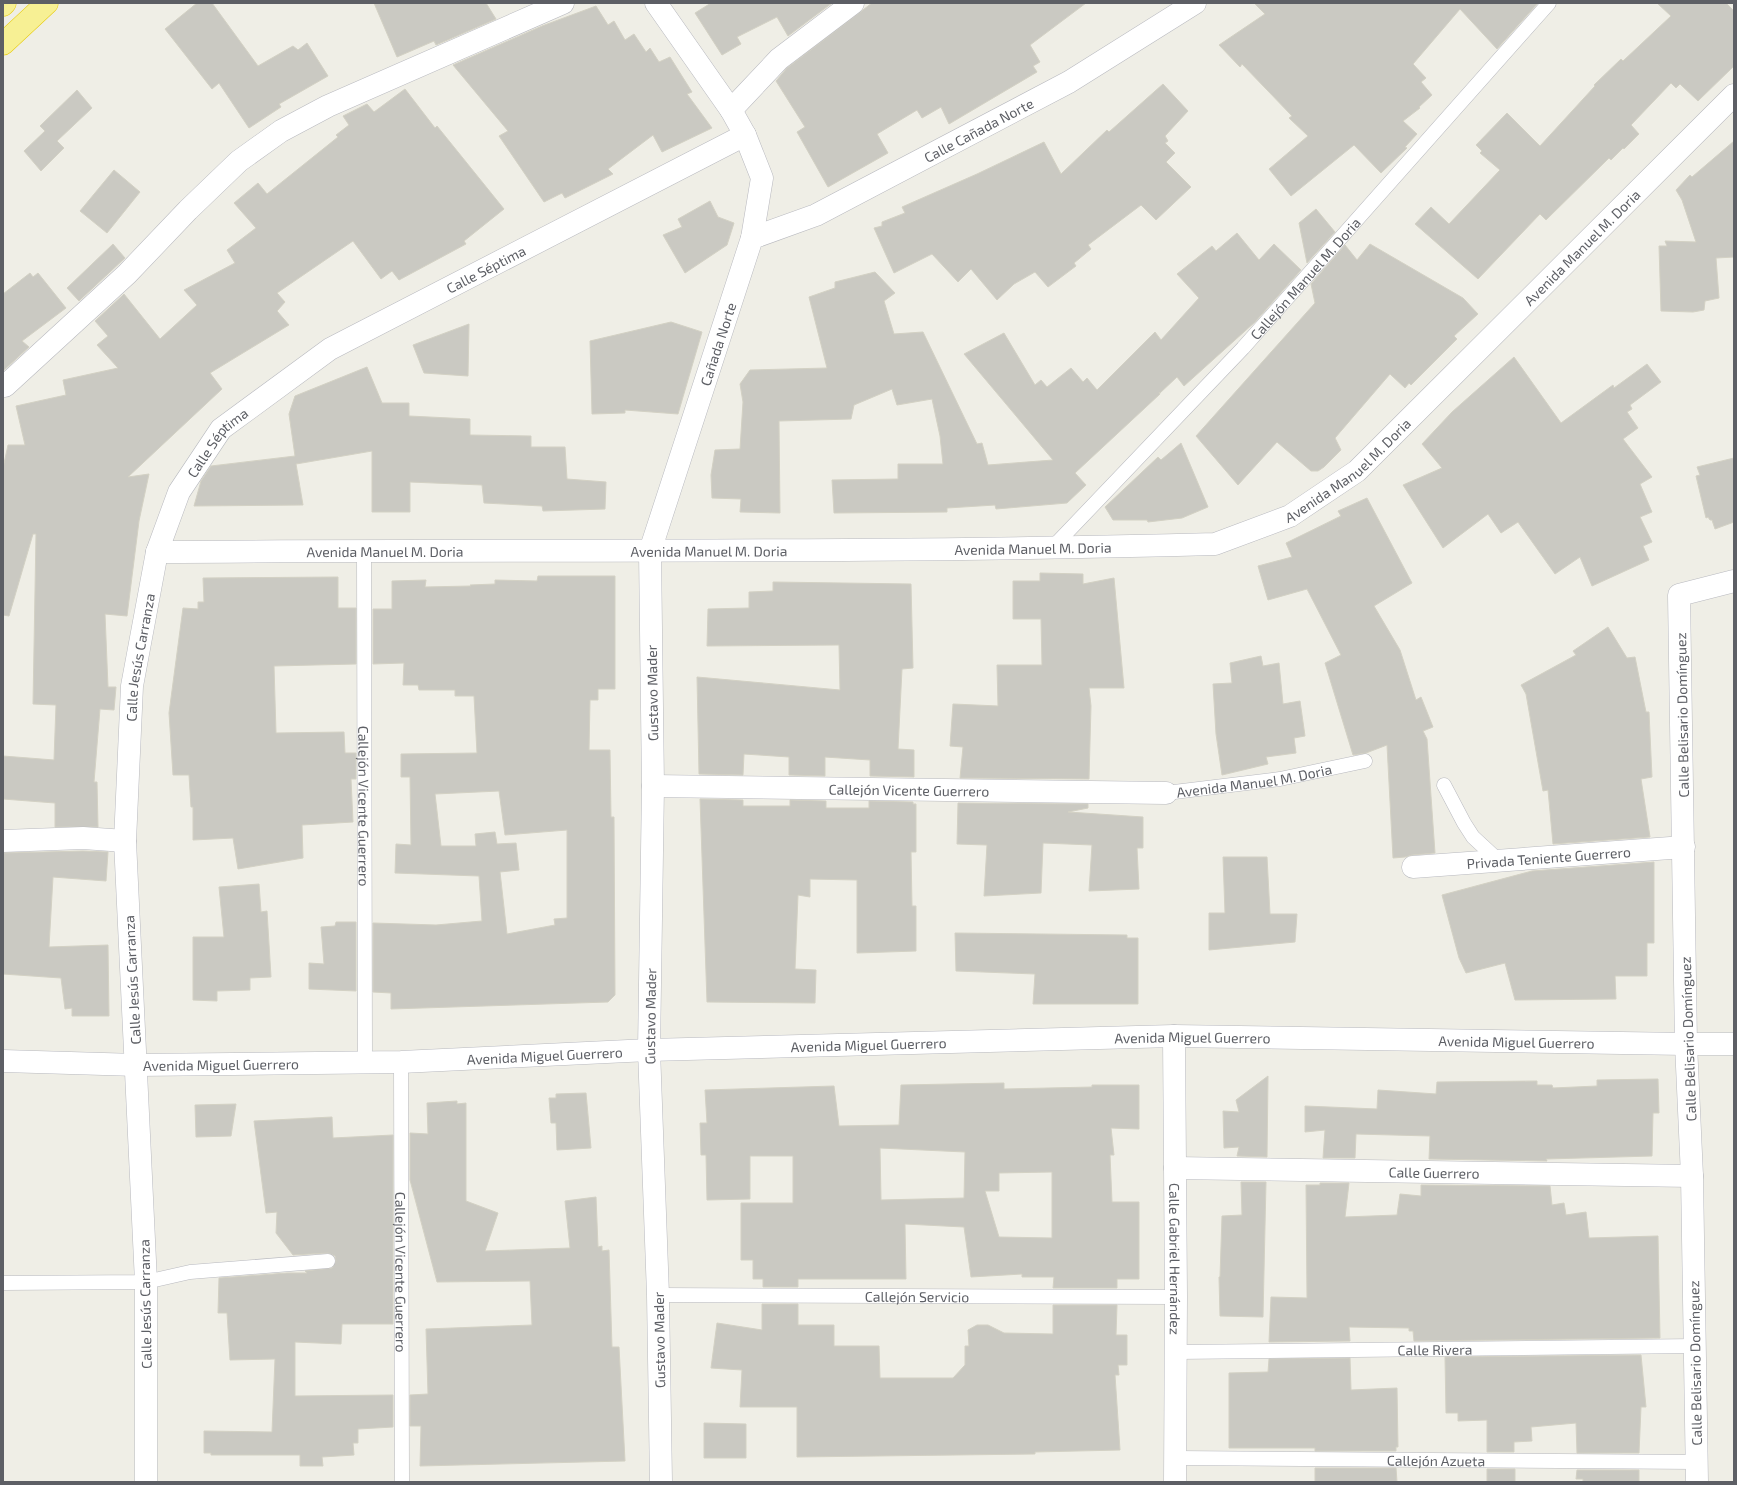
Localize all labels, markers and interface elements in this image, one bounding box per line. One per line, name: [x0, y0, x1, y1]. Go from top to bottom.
street label: Calle Cañada Norte: [921, 94, 1036, 165]
street label: Avenida Manuel M. Doria: [1520, 186, 1643, 308]
street label: Callejón Manuel M. Doria: [1246, 214, 1364, 343]
street label: Calle Séptima: [443, 241, 528, 296]
street label: Cañada Norte: [696, 300, 739, 388]
street label: Calle Séptima: [183, 404, 251, 480]
street label: Avenida Manuel M. Doria: [1283, 414, 1414, 526]
street label: Avenida Manuel M. Doria: [954, 538, 1112, 558]
street label: Avenida Manuel M. Doria: [306, 542, 464, 560]
street label: Avenida Manuel M. Doria: [630, 542, 788, 559]
street label: Calle Jesús Carranza: [122, 592, 158, 722]
street label: Calle Belisario Domínguez: [1672, 632, 1692, 798]
street label: Gustavo Mader: [643, 644, 661, 741]
street label: Callejón Vicente Guerrero: [356, 726, 373, 886]
street label: Avenida Manuel M. Doria: [1175, 760, 1333, 800]
street label: Callejón Vicente Guerrero: [829, 780, 989, 799]
street label: Privada Teniente Guerrero: [1466, 842, 1631, 872]
street label: Calle Jesús Carranza: [120, 915, 144, 1045]
street label: Calle Belisario Domínguez: [1677, 956, 1699, 1122]
street label: Gustavo Mader: [640, 967, 659, 1065]
street label: Avenida Miguel Guerrero: [1114, 1027, 1271, 1046]
street label: Avenida Miguel Guerrero: [1438, 1032, 1595, 1051]
street label: Avenida Miguel Guerrero: [790, 1034, 947, 1055]
street label: Avenida Miguel Guerrero: [466, 1043, 623, 1067]
street label: Avenida Miguel Guerrero: [143, 1055, 299, 1073]
street label: Calle Guerrero: [1388, 1163, 1480, 1181]
street label: Calle Gabriel Hernández: [1167, 1183, 1185, 1335]
street label: Callejón Vicente Guerrero: [393, 1192, 410, 1352]
street label: Calle Jesús Carranza: [135, 1239, 155, 1369]
street label: Calle Belisario Domínguez: [1685, 1280, 1705, 1446]
street label: Callejón Servicio: [865, 1287, 969, 1305]
street label: Gustavo Mader: [650, 1291, 668, 1388]
street label: Calle Rivera: [1397, 1340, 1473, 1358]
street label: Callejón Azueta: [1387, 1451, 1485, 1469]

